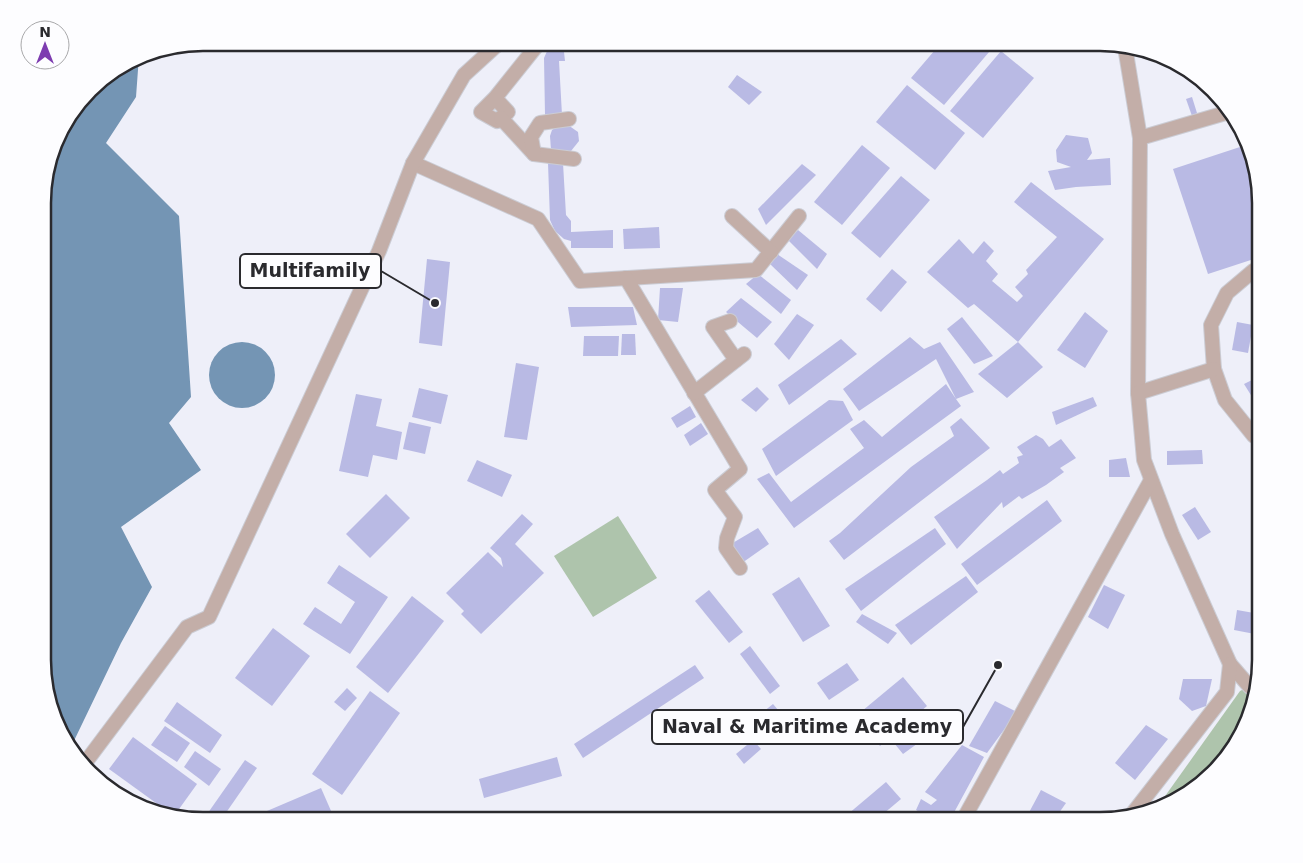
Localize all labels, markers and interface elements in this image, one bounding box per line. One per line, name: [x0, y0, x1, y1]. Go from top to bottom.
north arrow: [20, 20, 70, 70]
text: N: [39, 24, 51, 40]
callout: Multifamily: [240, 254, 381, 288]
text: Multifamily: [250, 259, 371, 281]
callout: Naval & Maritime Academy: [652, 710, 963, 744]
text: Naval & Maritime Academy: [662, 715, 953, 737]

